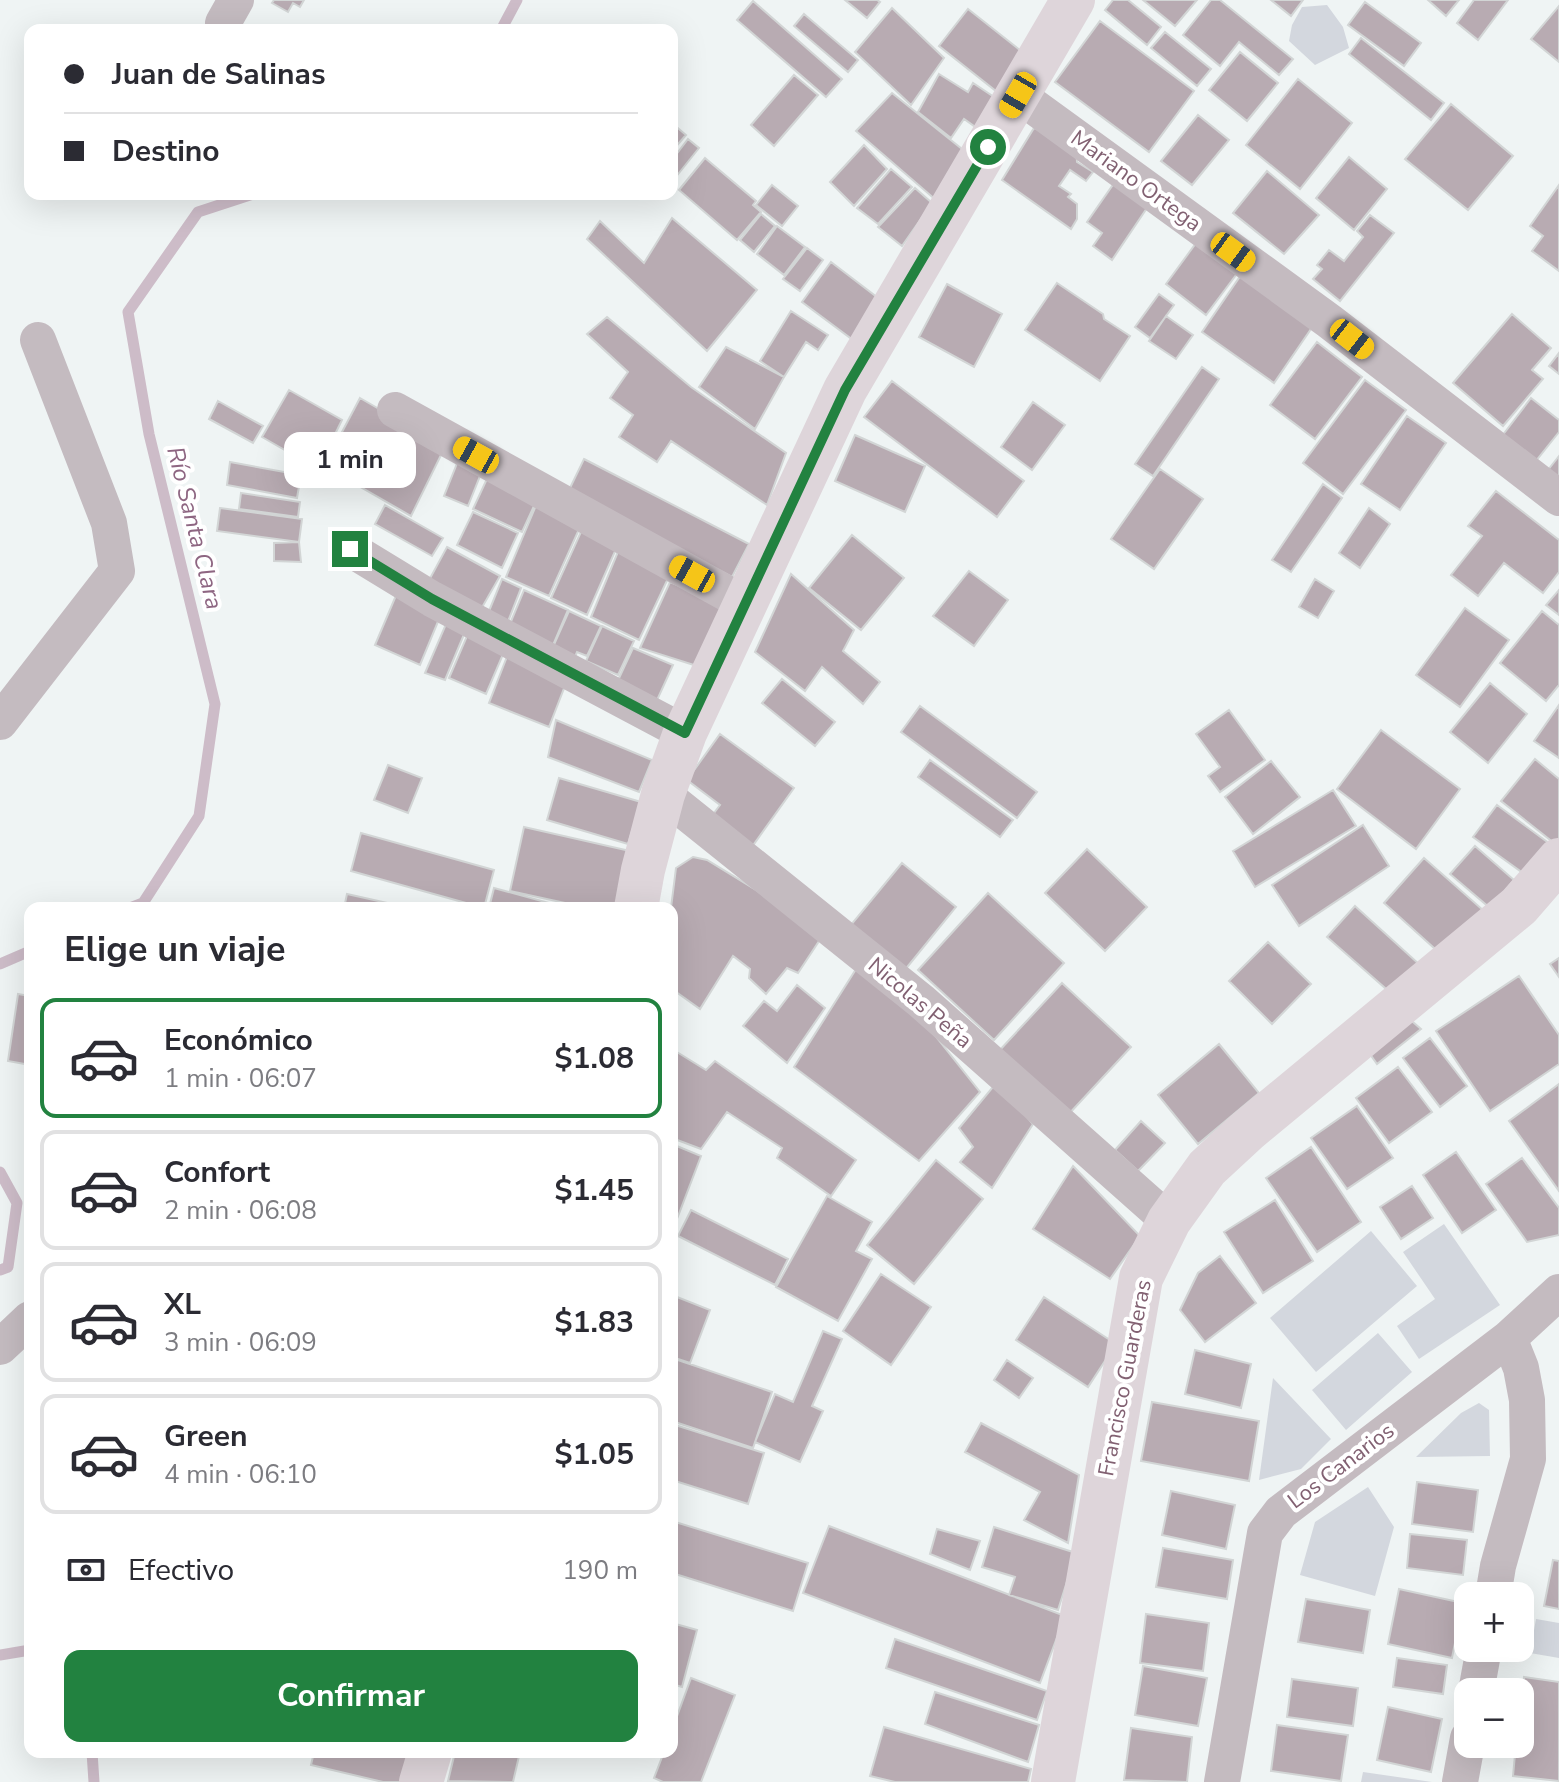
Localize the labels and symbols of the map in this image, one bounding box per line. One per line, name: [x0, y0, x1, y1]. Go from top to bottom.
car: [996, 68, 1040, 122]
street label: Mariano Ortega: [1065, 123, 1207, 239]
route start: [970, 129, 1006, 165]
car: [1207, 228, 1259, 276]
car: [1326, 315, 1378, 363]
callout: 1 min: [284, 433, 416, 489]
car: [449, 433, 503, 477]
water label: Río Santa Clara: [159, 443, 231, 613]
route end: [332, 531, 368, 567]
car: [665, 552, 719, 596]
street label: Nicolas Peña: [862, 951, 978, 1055]
street label: Francisco Guarderas: [1091, 1277, 1159, 1479]
street label: Los Canarios: [1282, 1416, 1400, 1516]

